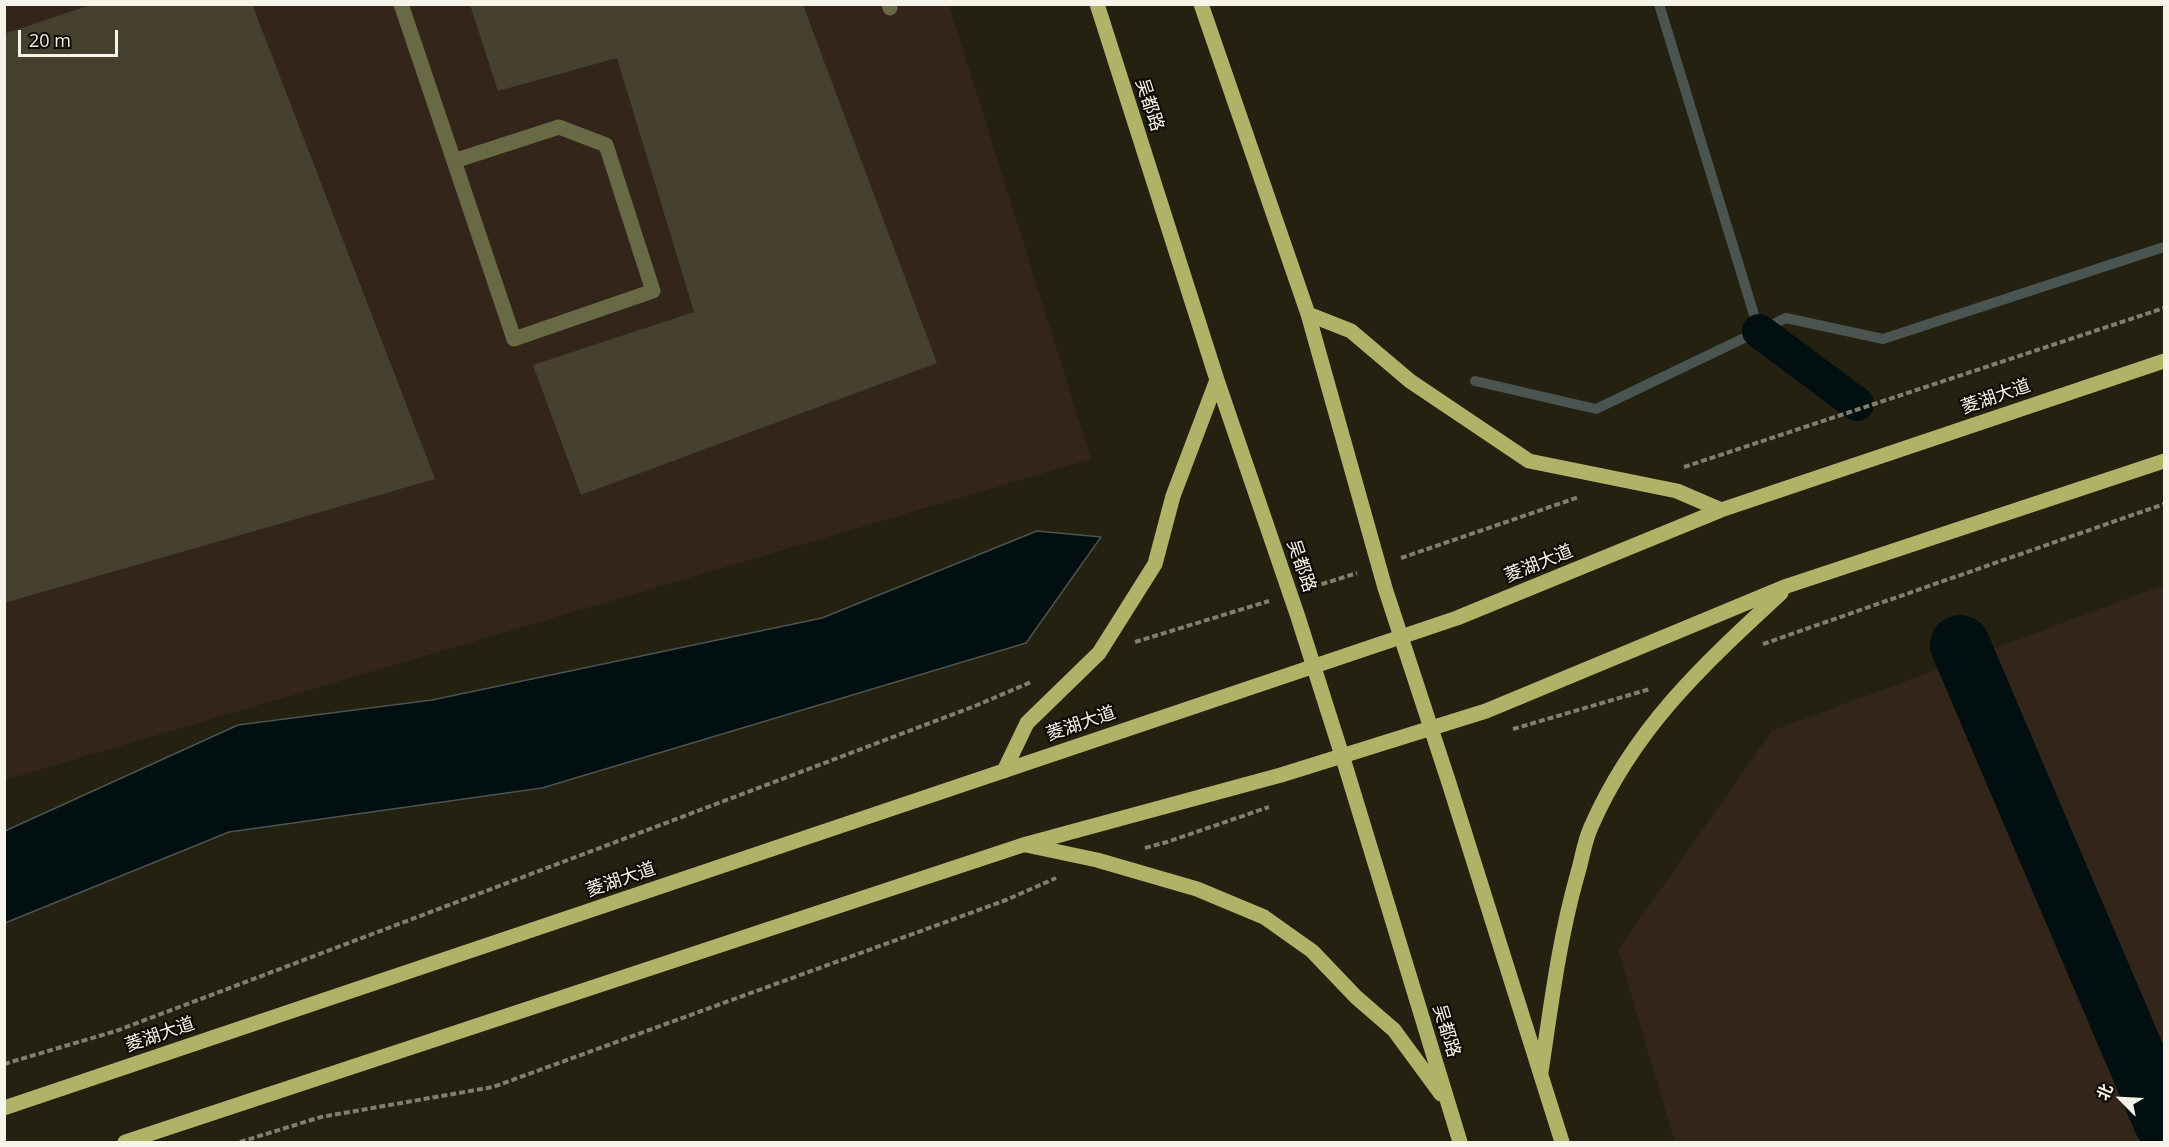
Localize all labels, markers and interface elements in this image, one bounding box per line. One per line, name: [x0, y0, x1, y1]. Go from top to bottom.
scale bar: [21, 18, 122, 56]
text: 20 m: [29, 28, 71, 52]
street label: 吴都路: [1130, 76, 1168, 134]
street label: 菱湖大道: [1958, 375, 2034, 419]
street label: 吴都路: [1282, 537, 1320, 595]
street label: 菱湖大道: [1502, 541, 1576, 587]
street label: 菱湖大道: [1043, 702, 1119, 746]
street label: 菱湖大道: [583, 858, 659, 902]
street label: 吴都路: [1428, 1002, 1464, 1060]
street label: 菱湖大道: [122, 1013, 198, 1057]
north arrow: [2091, 1069, 2151, 1129]
text: 北: [2091, 1080, 2118, 1103]

